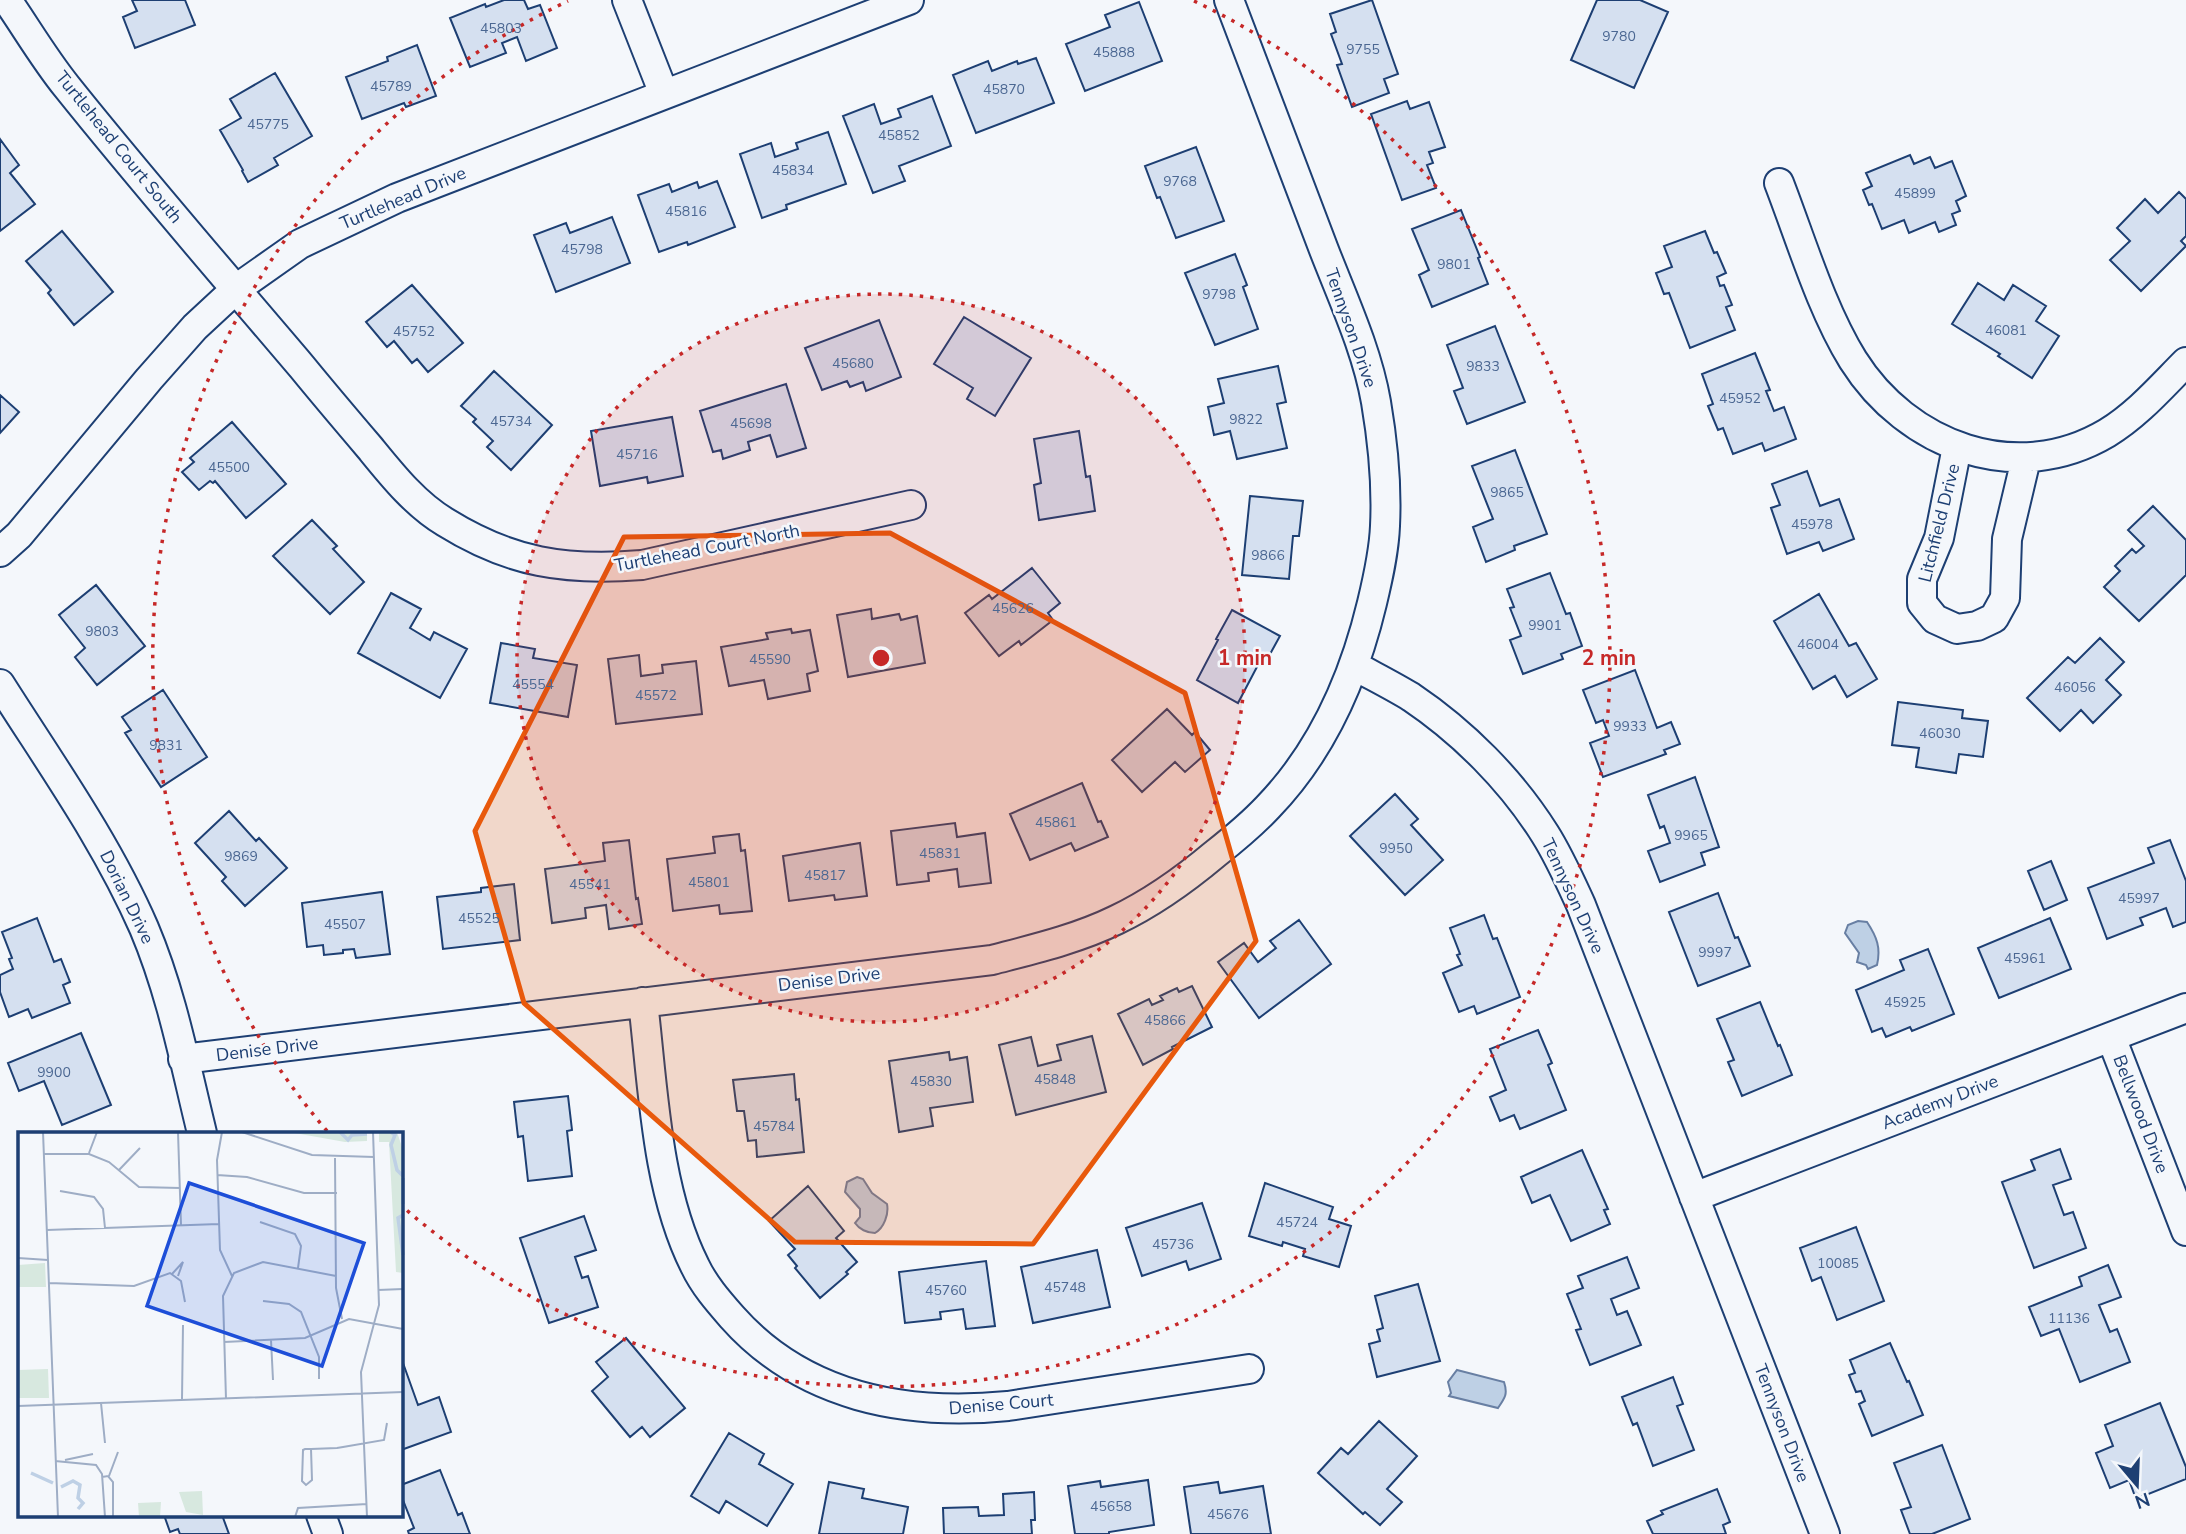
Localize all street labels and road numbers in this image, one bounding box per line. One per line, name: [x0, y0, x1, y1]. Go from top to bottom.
street label: Turtlehead Court South: [50, 66, 188, 228]
street label: Turtlehead Drive: [336, 161, 470, 235]
street label: Tennyson Drive: [1319, 265, 1383, 391]
street label: Litchfield Drive: [1913, 461, 1965, 585]
street label: Turtlehead Court North: [612, 518, 802, 578]
street label: Tennyson Drive: [1536, 834, 1610, 958]
street label: Dorian Drive: [94, 846, 160, 948]
street label: Denise Drive: [776, 961, 882, 997]
street label: Denise Drive: [214, 1031, 320, 1067]
street label: Bellwood Drive: [2107, 1051, 2175, 1177]
street label: Academy Drive: [1878, 1069, 2002, 1135]
street label: Tennyson Drive: [1748, 1361, 1816, 1485]
street label: Denise Court: [948, 1387, 1055, 1421]

